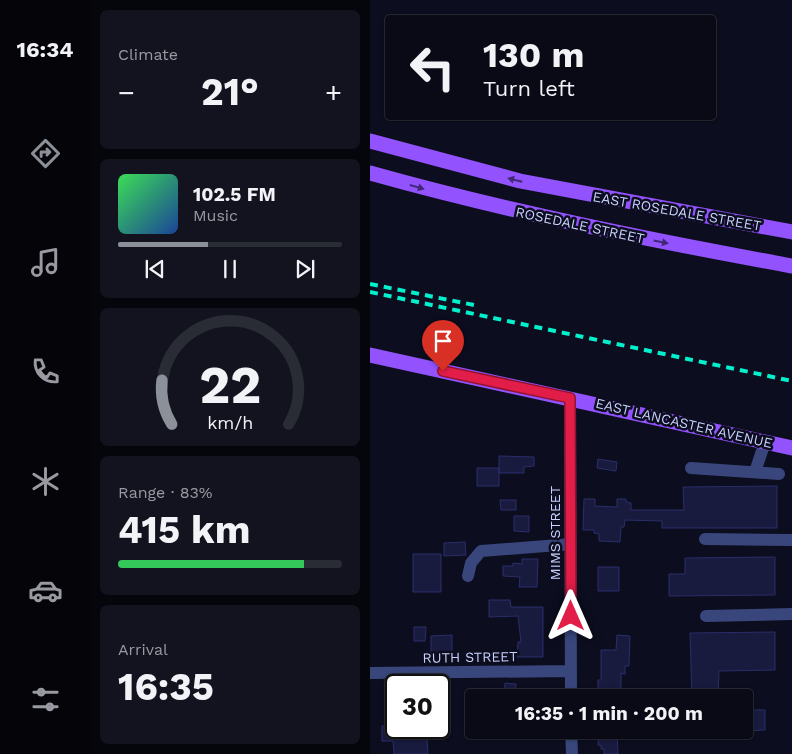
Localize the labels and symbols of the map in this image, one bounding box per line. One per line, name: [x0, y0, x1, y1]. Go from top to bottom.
one-way arrow: [507, 176, 522, 184]
one-way arrow: [410, 183, 425, 191]
street label: EAST ROSEDALE STREET: [591, 188, 763, 234]
street label: ROSEDALE STREET: [514, 204, 646, 247]
one-way arrow: [653, 238, 669, 246]
pin: [422, 320, 464, 371]
street label: EAST LANCASTER AVENUE: [594, 395, 774, 451]
street label: MIMS STREET: [547, 485, 563, 580]
position arrow: [544, 589, 596, 641]
street label: RUTH STREET: [422, 648, 518, 666]
speed limit sign: 30: [385, 674, 450, 739]

